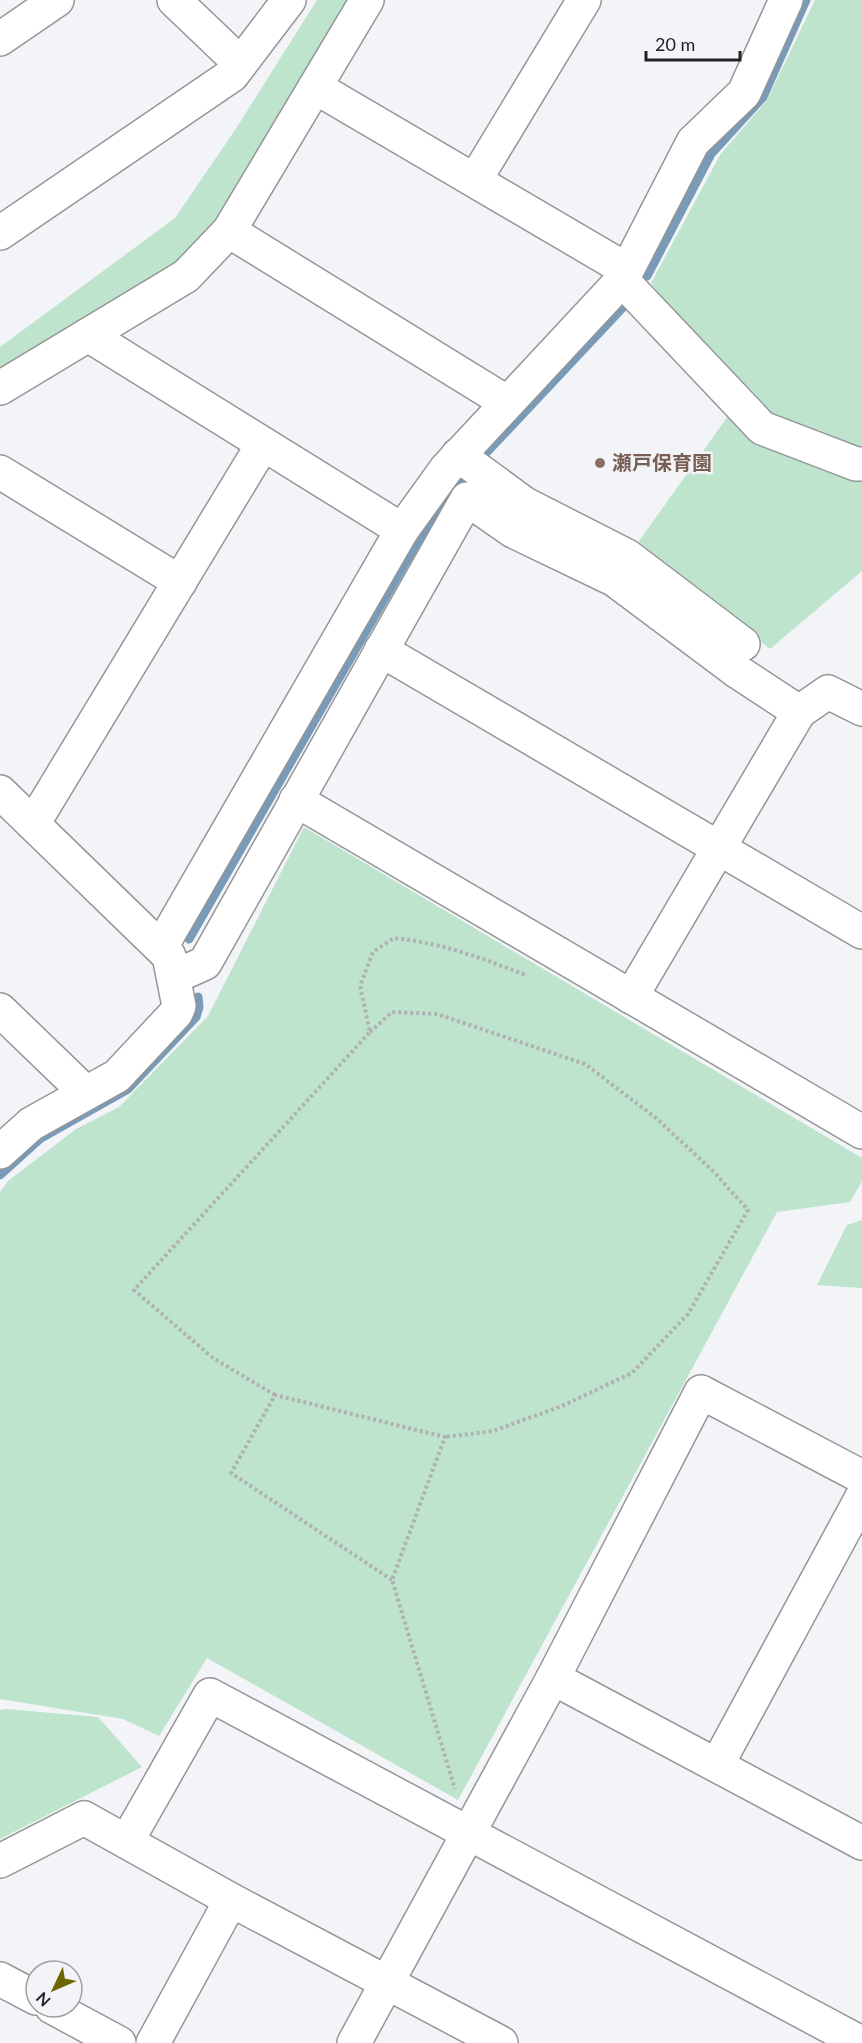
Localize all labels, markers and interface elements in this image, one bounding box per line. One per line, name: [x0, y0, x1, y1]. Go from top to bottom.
scale bar: [646, 24, 740, 62]
text: 20 m: [655, 33, 695, 55]
place label: 瀬戸保育園: [612, 450, 712, 474]
marker: 瀬戸保育園: [593, 456, 607, 470]
north arrow: [24, 1959, 84, 2019]
text: N: [32, 1989, 54, 2011]

